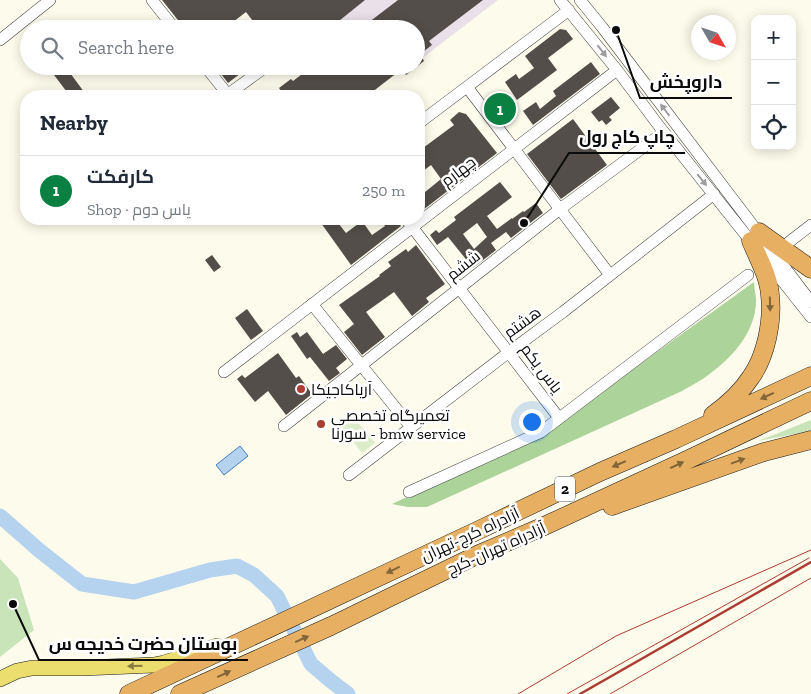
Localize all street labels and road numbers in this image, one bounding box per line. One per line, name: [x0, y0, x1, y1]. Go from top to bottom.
street label: چهارم: [437, 152, 481, 192]
street label: ششم: [443, 246, 485, 286]
street label: هشتم: [500, 302, 546, 344]
street label: یاس یکم: [515, 340, 567, 399]
road number: 2: [555, 476, 575, 502]
street label: آزادراه کرج-تهران: [418, 503, 524, 567]
street label: آزادراه تهران-کرج: [444, 518, 550, 581]

